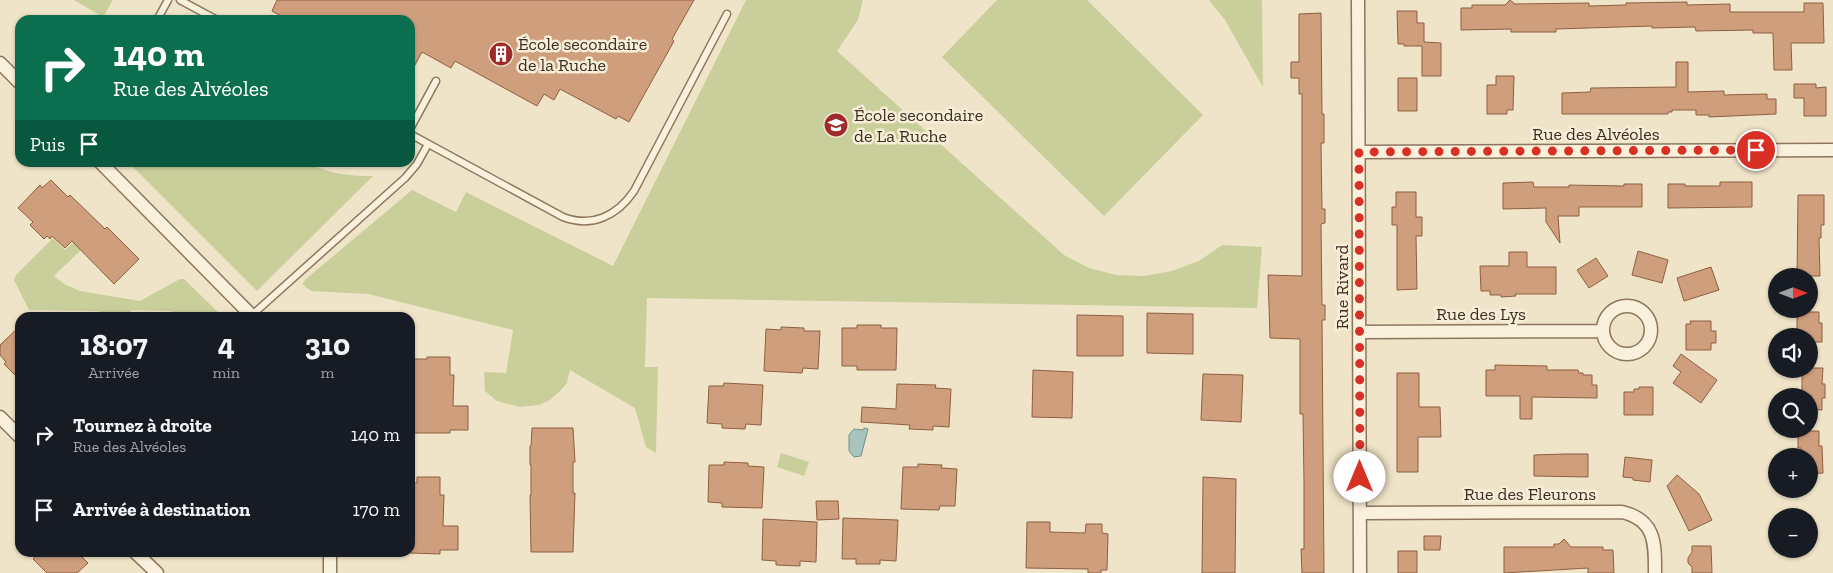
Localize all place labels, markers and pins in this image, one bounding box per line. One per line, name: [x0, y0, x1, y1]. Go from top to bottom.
place label: École secondaire de la Ruche: [518, 33, 647, 76]
building icon: École secondaire de la Ruche: [488, 41, 514, 67]
place label: École secondaire de La Ruche: [854, 104, 983, 147]
school or university icon: École secondaire de La Ruche: [823, 112, 849, 138]
pin: [1735, 129, 1777, 171]

